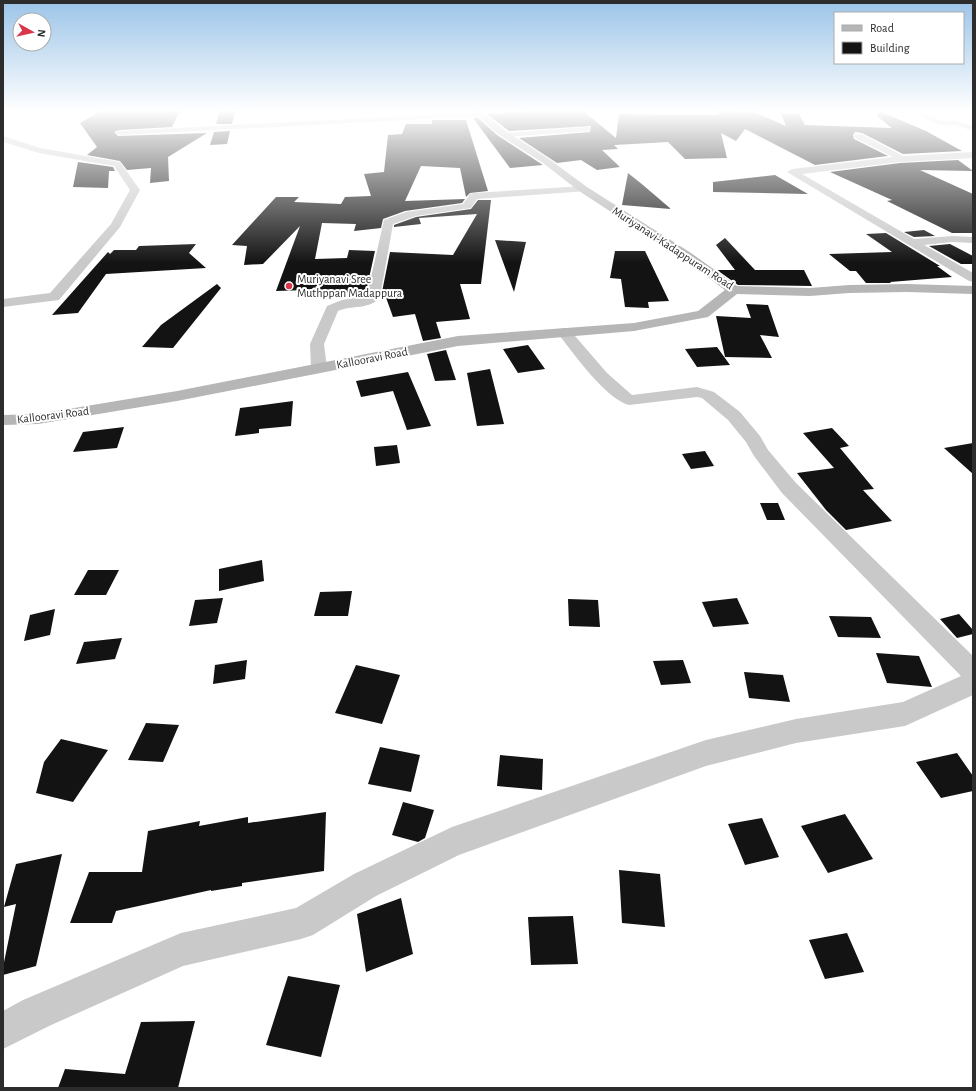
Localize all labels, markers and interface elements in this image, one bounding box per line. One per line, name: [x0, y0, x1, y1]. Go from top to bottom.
north arrow: [12, 12, 52, 52]
legend: [834, 12, 964, 64]
text: Road: [870, 22, 894, 34]
text: N: [35, 29, 47, 38]
text: Building: [870, 42, 910, 54]
street label: Muriyanavi-Kadappuram Road: [610, 204, 736, 292]
place label: Muriyanavi Sree Muthppan Madappura: [297, 273, 403, 299]
marker: Muriyanavi Sree Muthppan Madappura: [284, 281, 294, 291]
street label: Kallooravi Road: [335, 345, 409, 371]
street label: Kallooravi Road: [16, 405, 90, 425]

